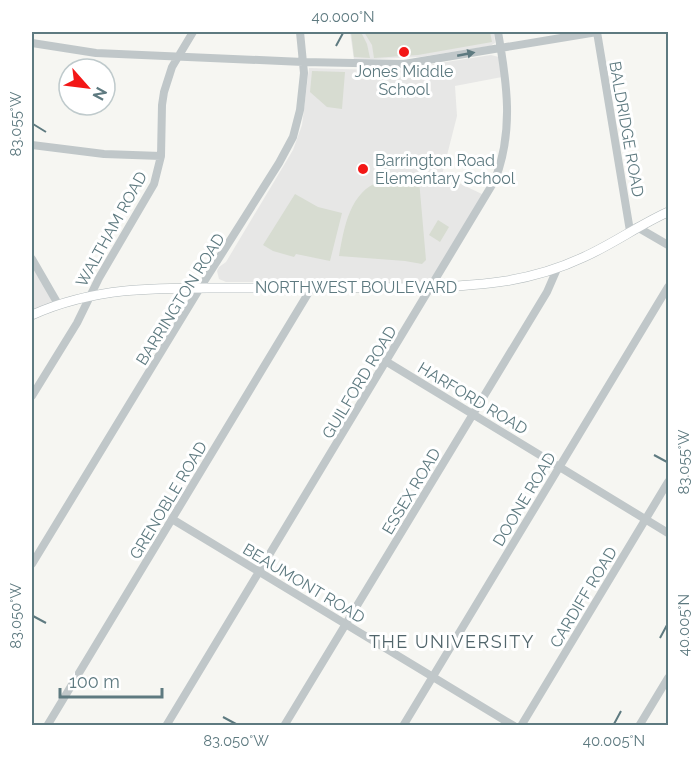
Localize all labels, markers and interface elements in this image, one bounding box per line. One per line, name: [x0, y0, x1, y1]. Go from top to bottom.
text: 40.000°N: [311, 8, 375, 26]
marker: Jones Middle School: [397, 45, 411, 59]
one-way arrow: [457, 49, 476, 58]
north arrow: [57, 57, 117, 117]
street label: BALDRIDGE ROAD: [605, 60, 648, 198]
place label: Jones Middle School: [355, 62, 453, 99]
text: N: [89, 84, 111, 104]
text: 83.055°W: [7, 91, 25, 156]
place label: Barrington Road Elementary School: [375, 151, 516, 188]
marker: Barrington Road Elementary School: [356, 162, 370, 176]
street label: WALTHAM ROAD: [72, 168, 151, 290]
street label: BARRINGTON ROAD: [132, 230, 229, 369]
street label: NORTHWEST BOULEVARD: [255, 278, 457, 297]
street label: GUILFORD ROAD: [318, 322, 401, 442]
street label: HARFORD ROAD: [414, 358, 531, 439]
text: 83.055°W: [675, 429, 693, 494]
street label: GRENOBLE ROAD: [126, 438, 211, 563]
street label: ESSEX ROAD: [378, 445, 445, 538]
street label: DOONE ROAD: [489, 449, 560, 550]
street label: BEAUMONT ROAD: [239, 540, 368, 627]
street label: CARDIFF ROAD: [546, 543, 621, 651]
text: 83.050°W: [7, 583, 25, 649]
text: 40.005°N: [675, 594, 693, 656]
district label: THE UNIVERSITY: [369, 631, 535, 652]
scale bar: [60, 661, 162, 699]
text: 100 m: [69, 671, 120, 692]
text: 83.050°W: [203, 732, 269, 750]
text: 40.005°N: [583, 732, 645, 750]

